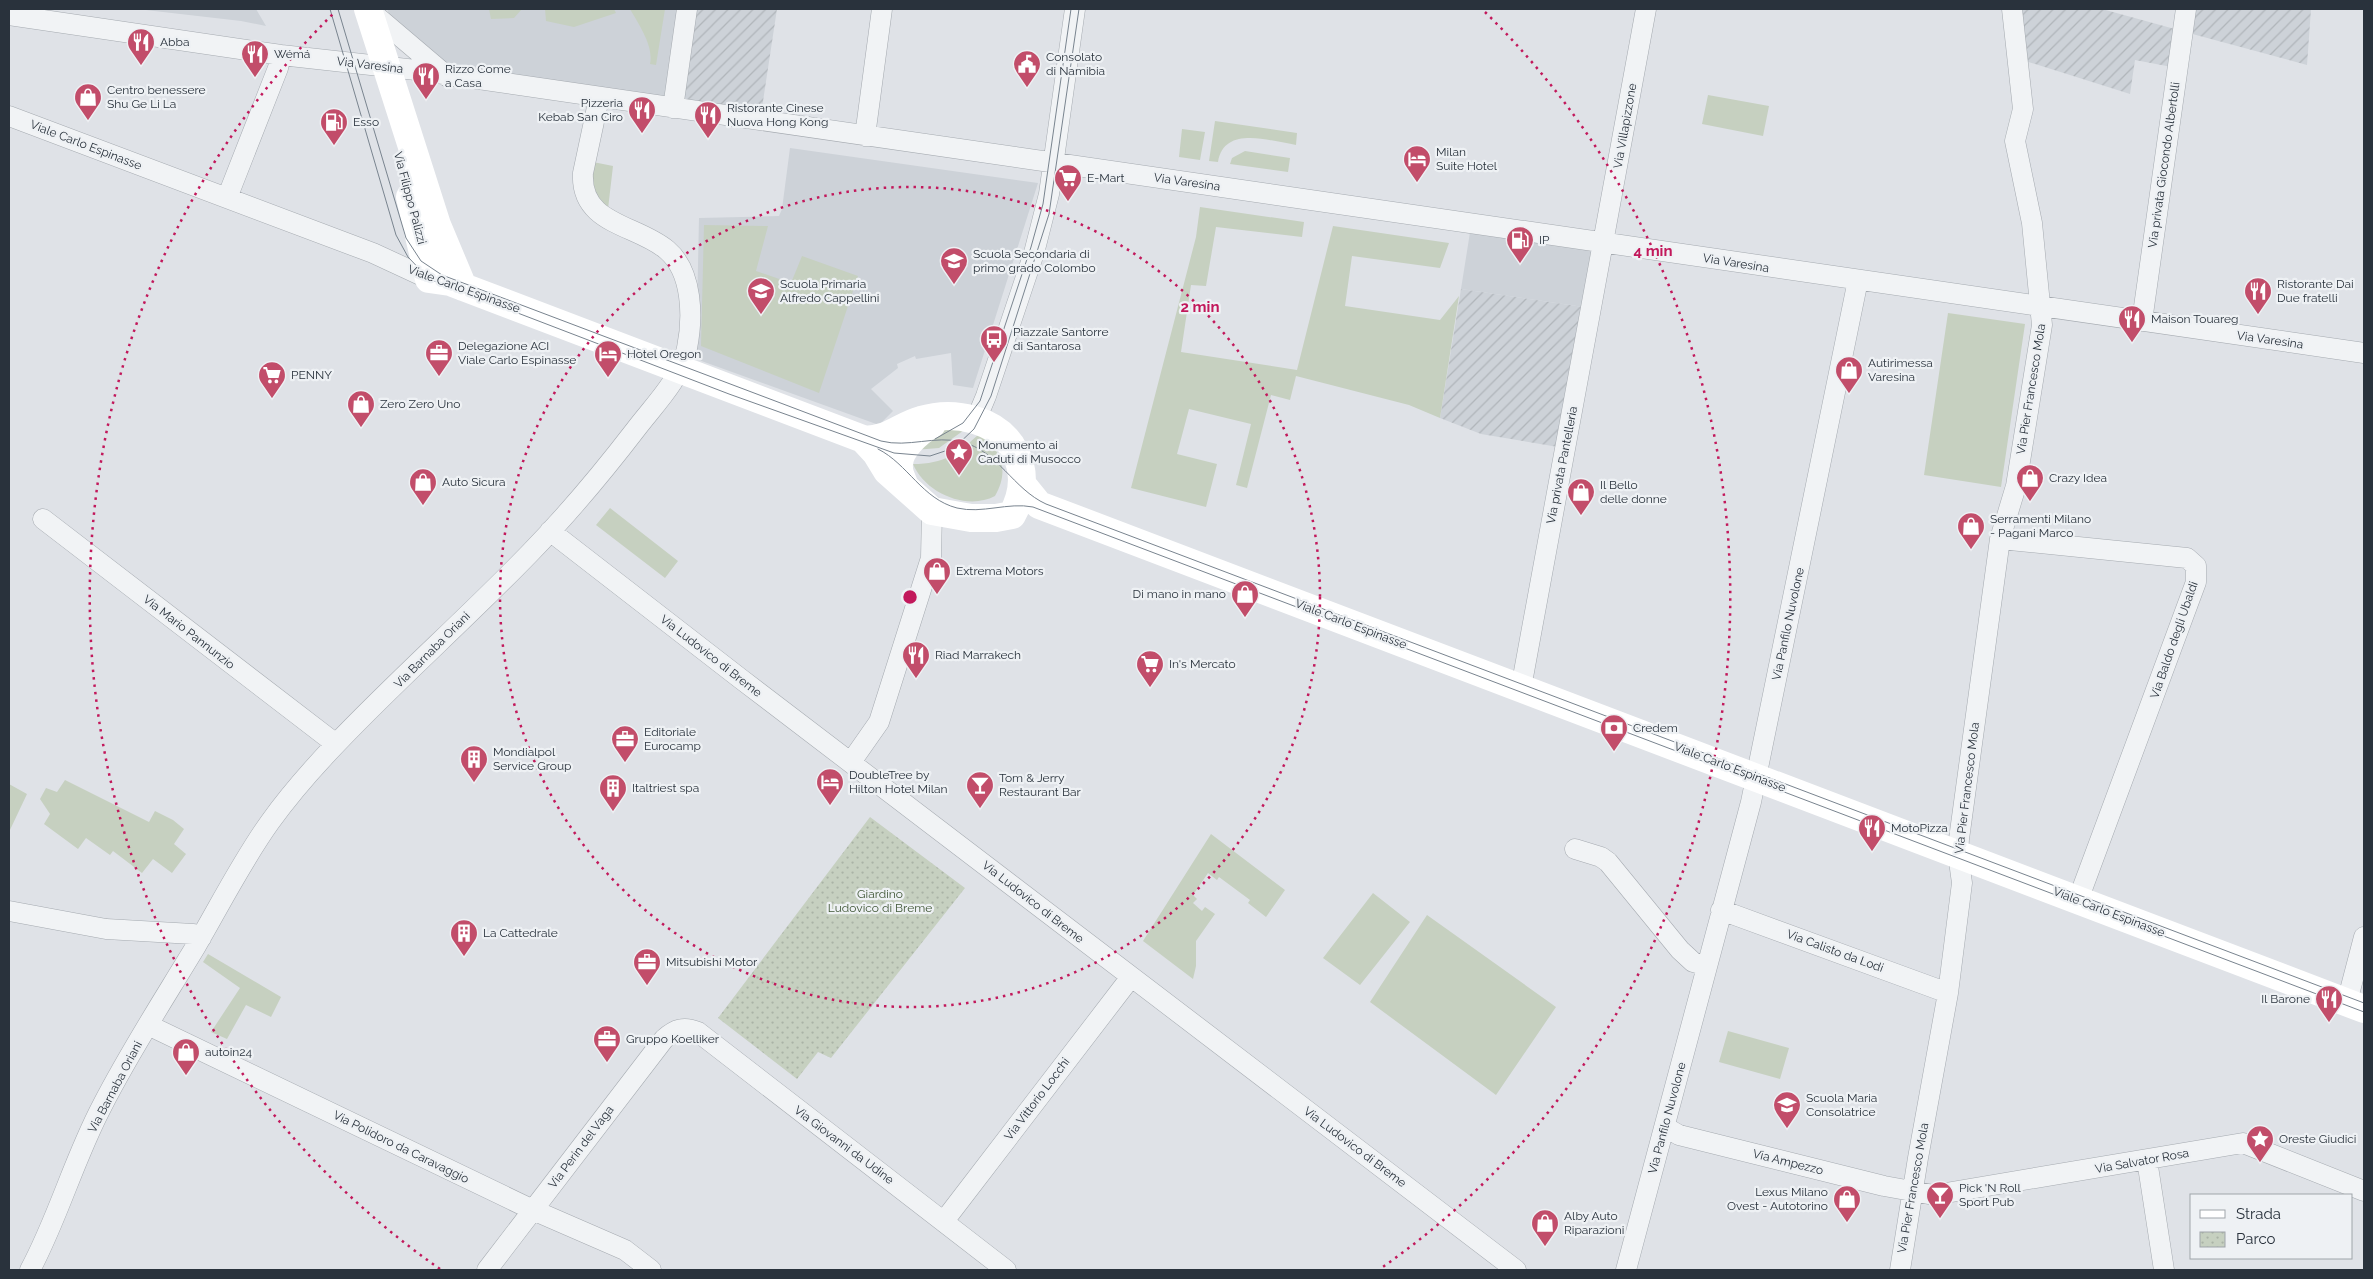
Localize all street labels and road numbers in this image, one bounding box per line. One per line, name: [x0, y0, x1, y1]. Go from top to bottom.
street label: Via Varesina: [336, 54, 404, 76]
street label: Via privata Giocondo Albertolli: [2145, 81, 2183, 249]
street label: Via Villapizzone: [1611, 82, 1639, 170]
street label: Viale Carlo Espinasse: [28, 117, 144, 173]
street label: Via Filippo Palizzi: [391, 150, 429, 246]
street label: Via Varesina: [1153, 170, 1221, 194]
street label: Via Varesina: [1702, 251, 1770, 275]
street label: Viale Carlo Espinasse: [406, 262, 522, 316]
street label: Via Pier Francesco Mola: [2014, 323, 2048, 455]
street label: Via Varesina: [2236, 328, 2304, 352]
street label: Via privata Pantelleria: [1544, 405, 1580, 525]
street label: Via Panfilo Nuvolone: [1769, 566, 1807, 682]
street label: Via Baldo degli Ubaldi: [2147, 580, 2201, 700]
street label: Via Mario Pannunzio: [141, 592, 237, 672]
street label: Viale Carlo Espinasse: [1293, 596, 1409, 652]
street label: Via Barnaba Oriani: [391, 609, 473, 691]
street label: Via Ludovico di Breme: [657, 612, 765, 700]
street label: Via Pier Francesco Mola: [1952, 721, 1982, 855]
street label: Viale Carlo Espinasse: [1672, 739, 1788, 795]
street label: Via Ludovico di Breme: [979, 858, 1087, 946]
street label: Viale Carlo Espinasse: [2051, 884, 2167, 940]
street label: Via Calisto da Lodi: [1785, 927, 1885, 975]
street label: Via Barnaba Oriani: [85, 1039, 145, 1135]
street label: Via Vittorio Locchi: [1001, 1055, 1073, 1143]
street label: Via Panfilo Nuvolone: [1645, 1061, 1689, 1175]
street label: Via Perin del Vaga: [545, 1103, 617, 1191]
street label: Via Giovanni da Udine: [791, 1103, 897, 1187]
street label: Via Ludovico di Breme: [1301, 1104, 1409, 1190]
street label: Via Polidoro da Caravaggio: [331, 1108, 471, 1186]
street label: Via Pier Francesco Mola: [1895, 1122, 1931, 1254]
street label: Via Ampezzo: [1751, 1146, 1825, 1178]
street label: Via Salvator Rosa: [2094, 1146, 2190, 1176]

